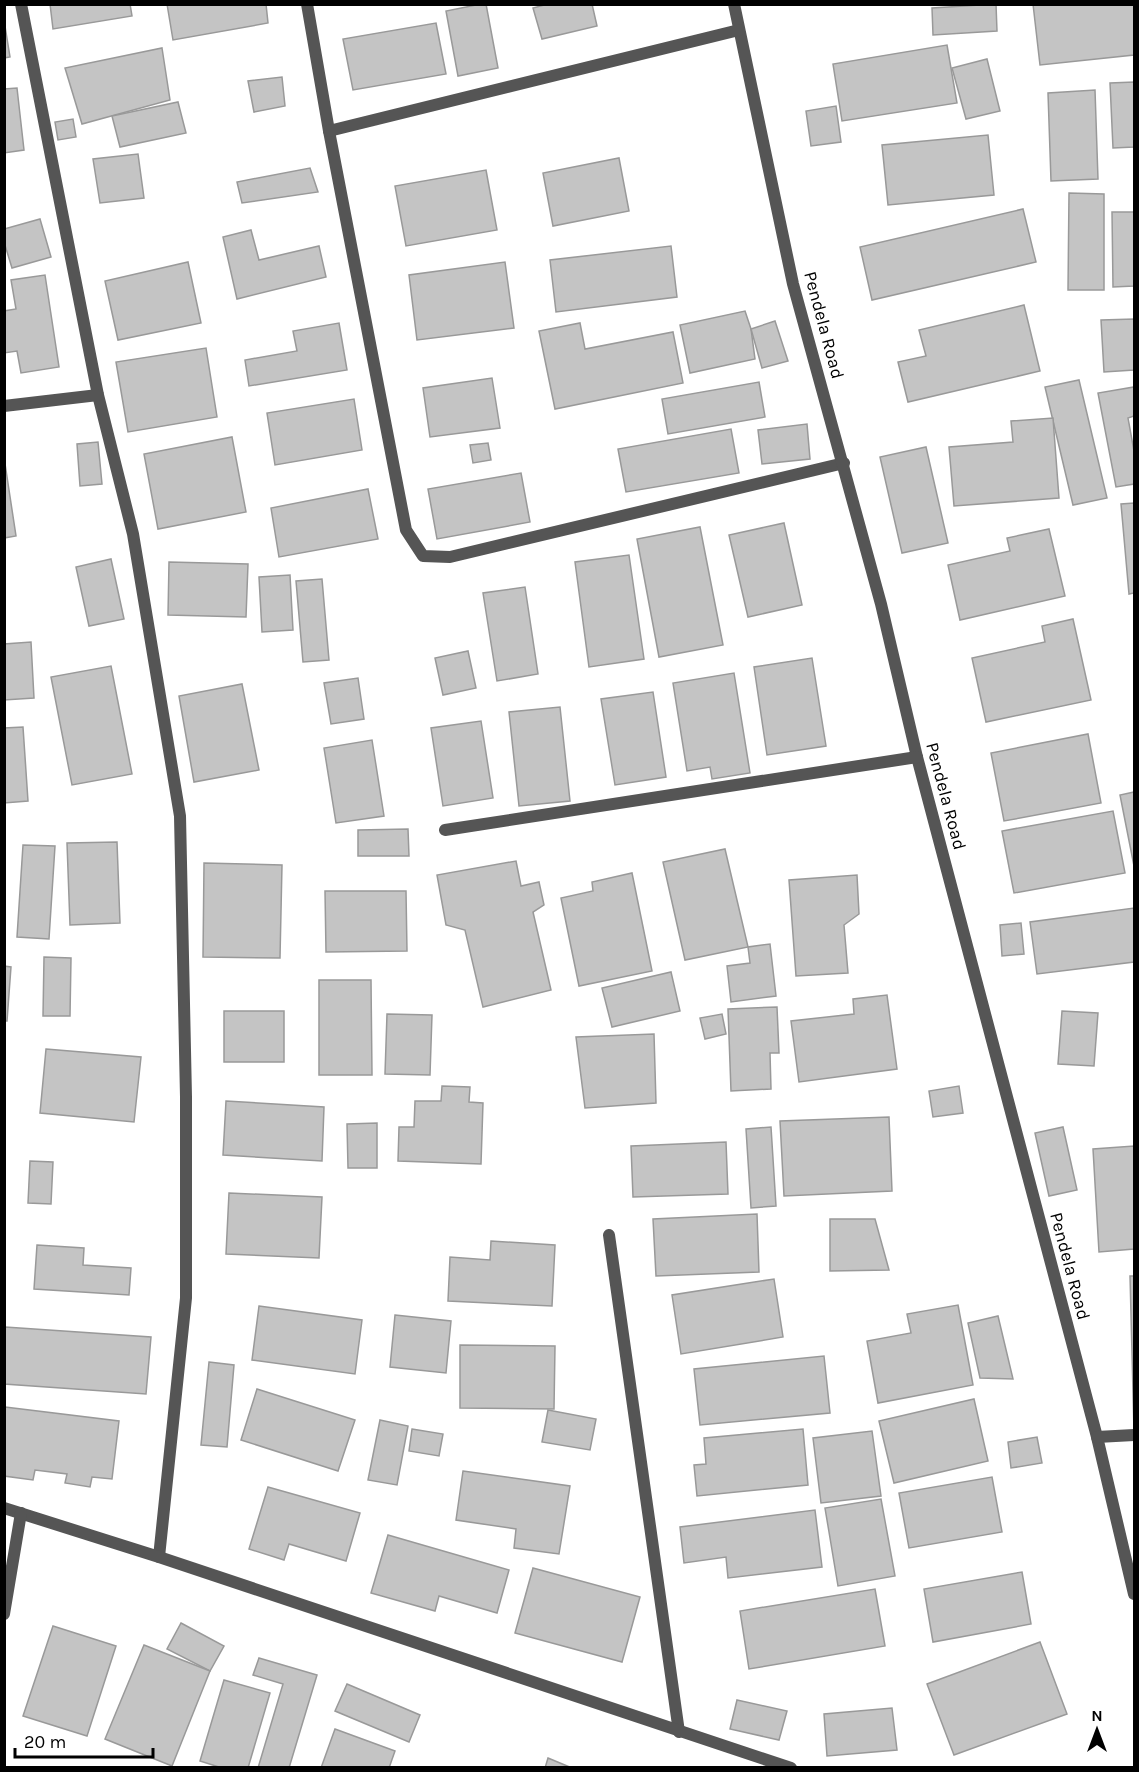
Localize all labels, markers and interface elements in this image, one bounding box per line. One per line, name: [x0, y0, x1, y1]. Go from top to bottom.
street label: Pendela Road: [799, 269, 849, 381]
street label: Pendela Road: [921, 740, 971, 852]
street label: Pendela Road: [1045, 1210, 1095, 1322]
north arrow: [1067, 1700, 1127, 1760]
text: N: [1091, 1706, 1103, 1725]
scale bar: [15, 1721, 153, 1759]
text: 20 m: [24, 1731, 66, 1753]

